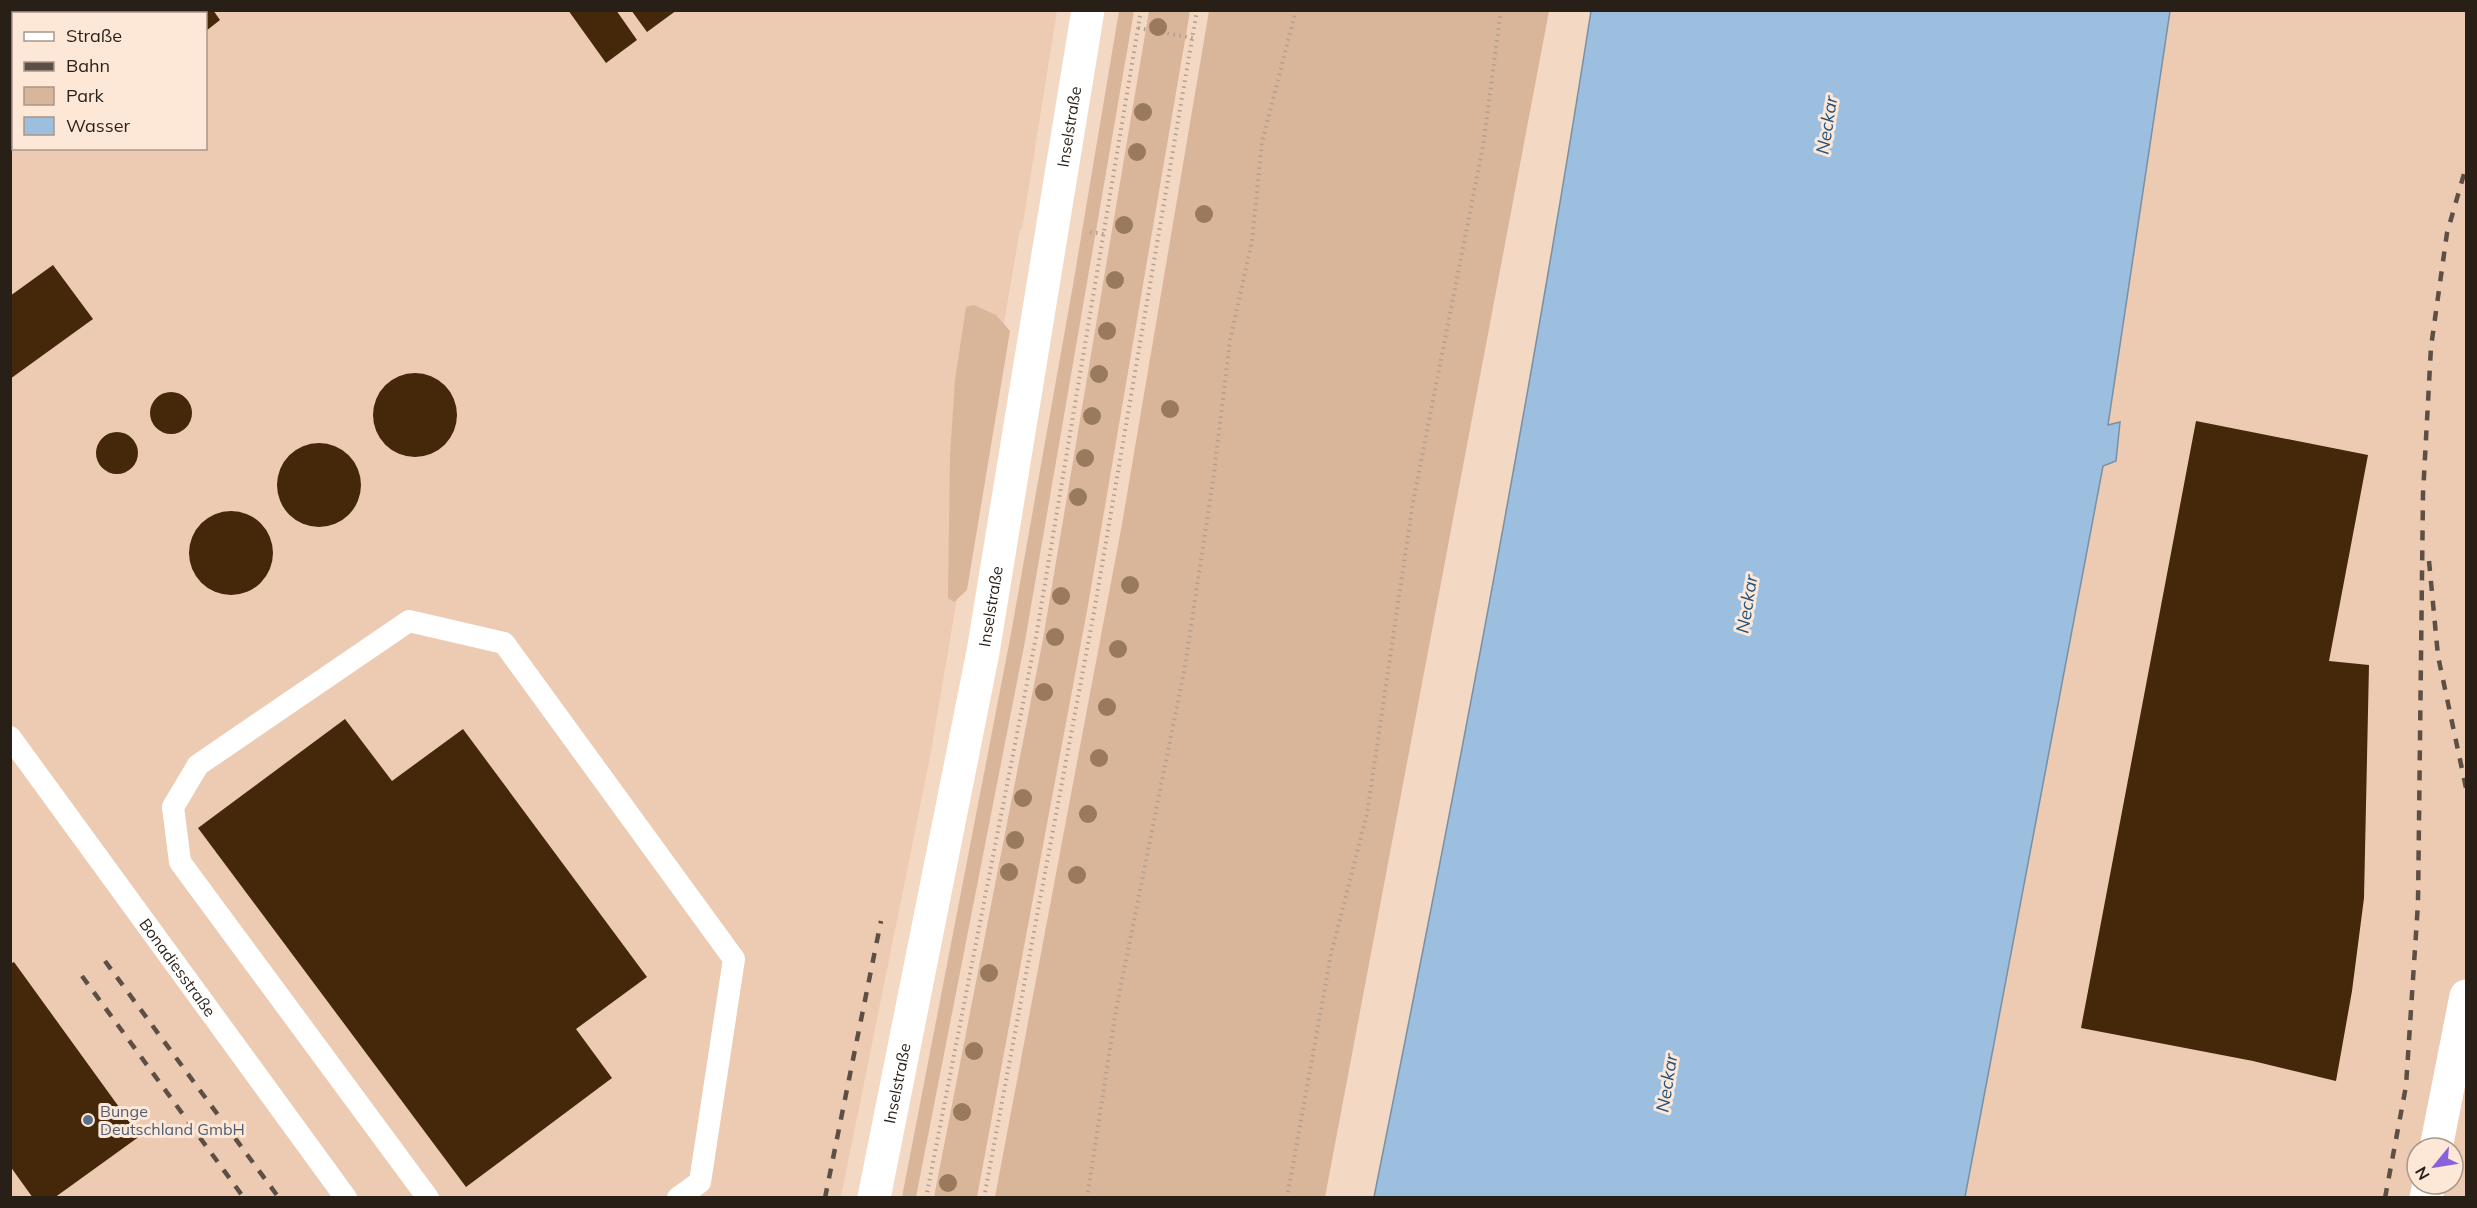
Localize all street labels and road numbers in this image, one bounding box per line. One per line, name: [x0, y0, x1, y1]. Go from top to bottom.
street label: Inselstraße: [1052, 85, 1085, 169]
street label: Inselstraße: [974, 564, 1007, 648]
street label: Bonadiesstraße: [135, 914, 220, 1020]
street label: Inselstraße: [879, 1041, 915, 1125]

